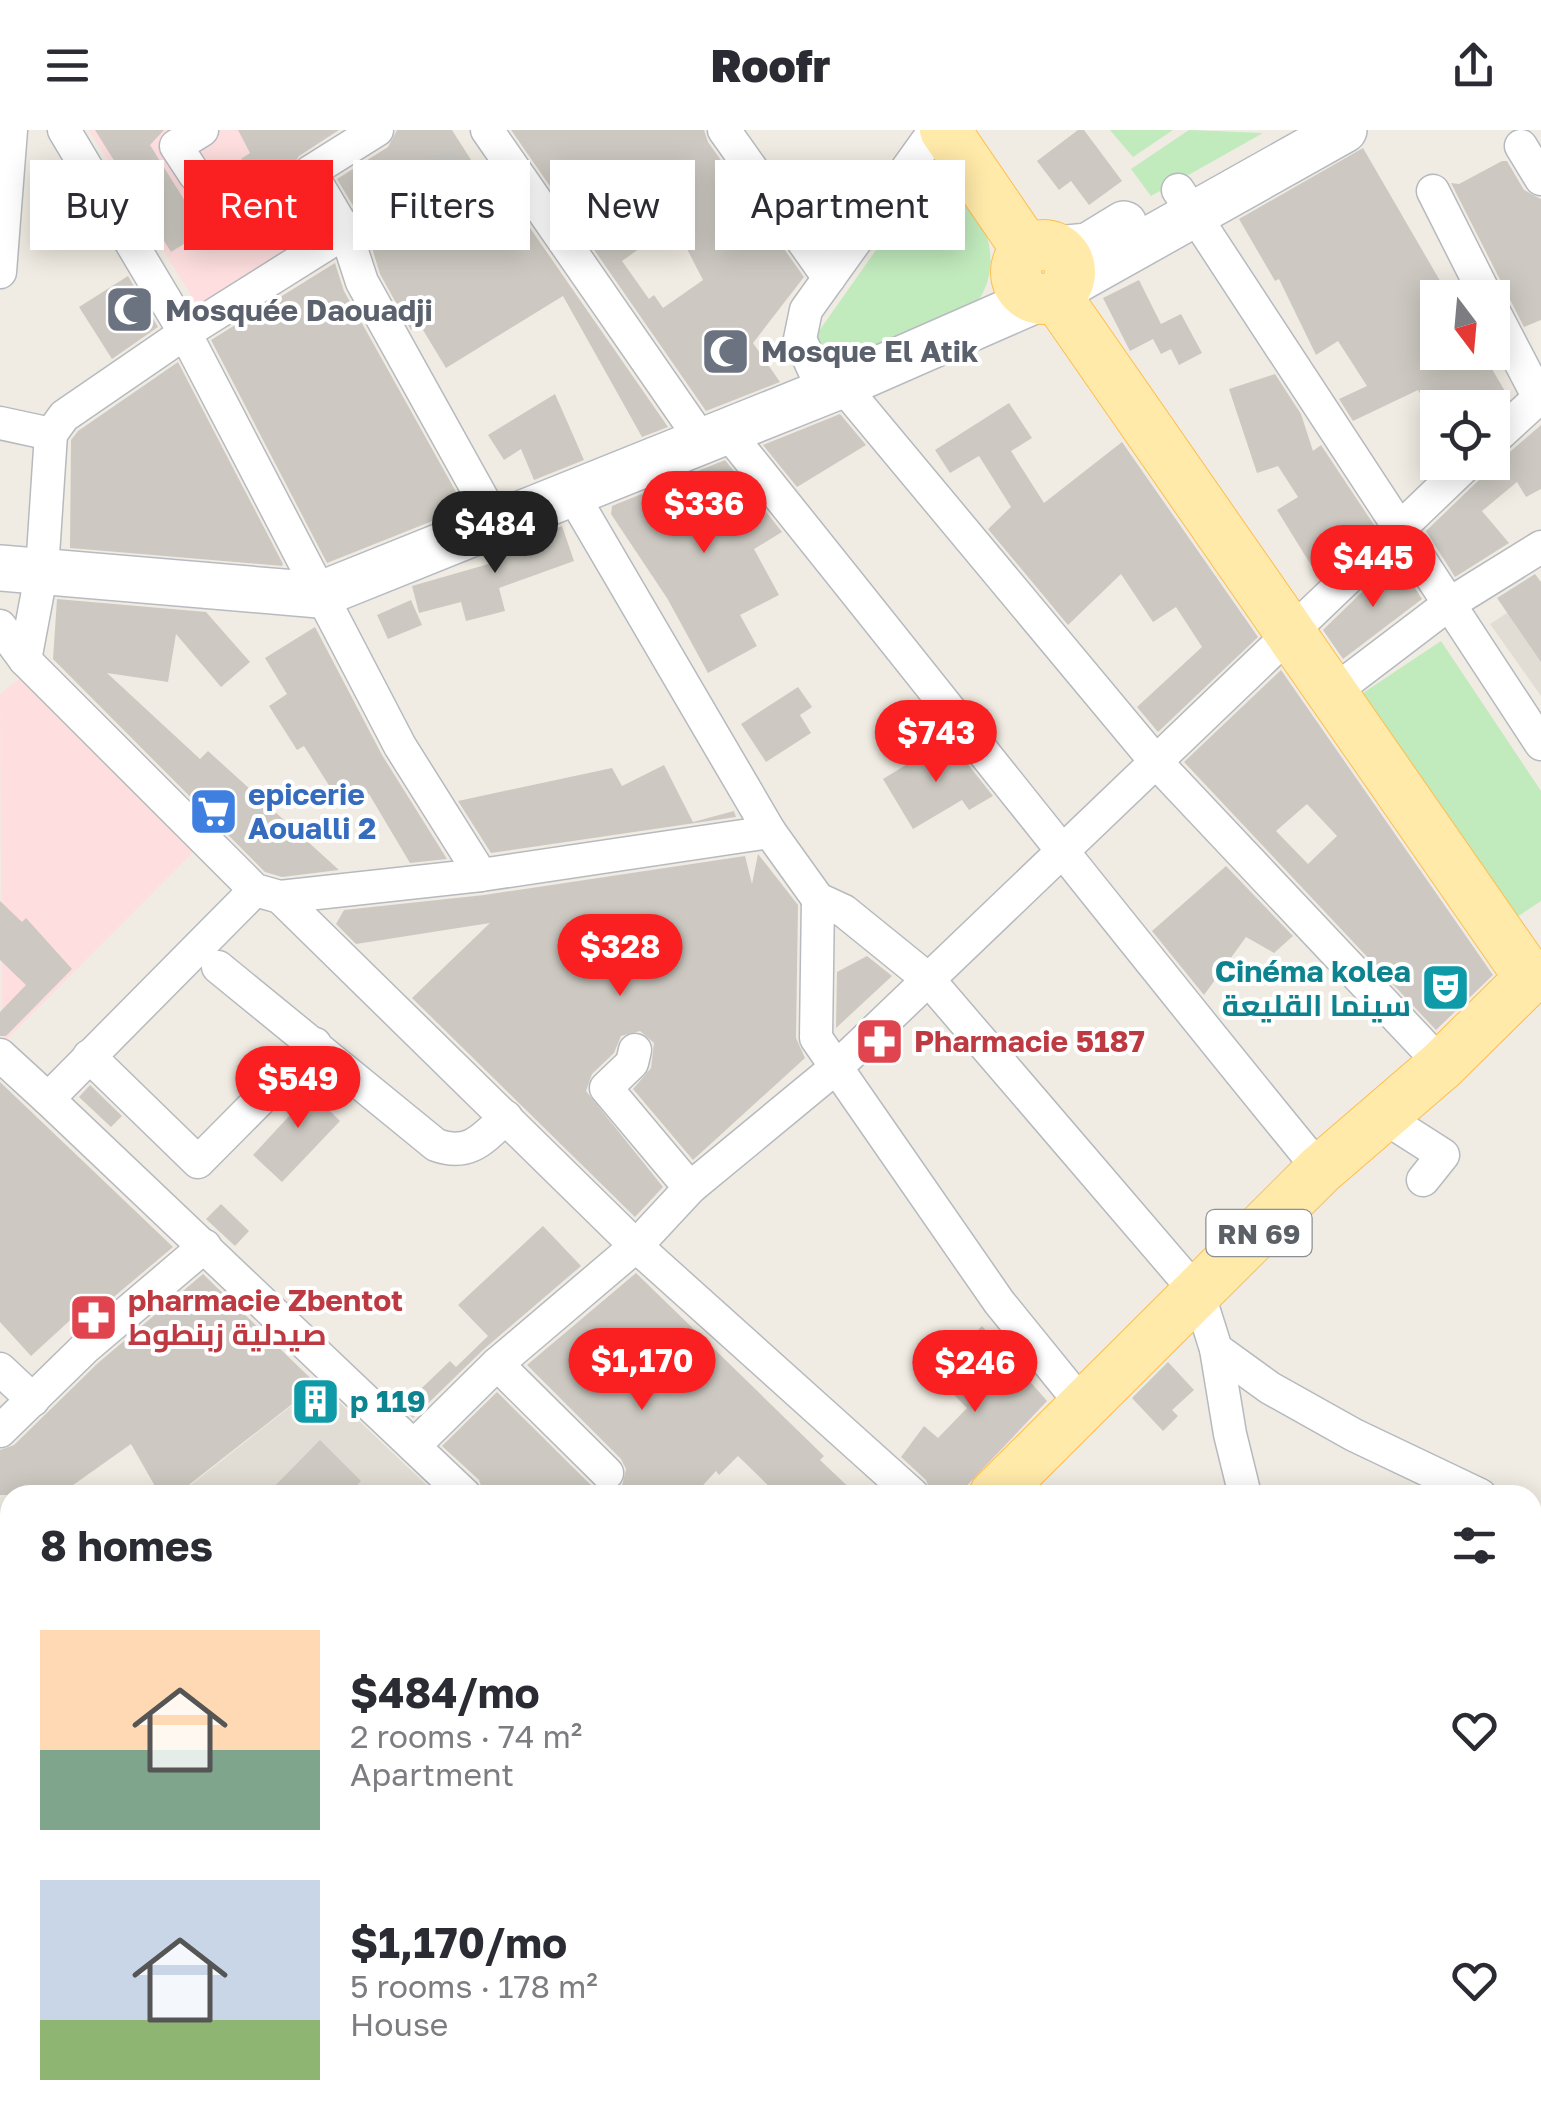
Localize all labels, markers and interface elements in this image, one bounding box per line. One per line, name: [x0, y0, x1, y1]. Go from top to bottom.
icon: menu: [40, 38, 95, 93]
text: Roofr: [711, 38, 830, 92]
icon: share: [1446, 38, 1501, 93]
chip: Buy: [30, 160, 164, 250]
chip: Rent: [184, 160, 333, 250]
chip: Filters: [353, 160, 530, 250]
chip: New: [550, 160, 695, 250]
chip: Apartment: [715, 160, 965, 250]
north arrow: [1420, 280, 1510, 370]
map controls: [1420, 280, 1510, 480]
mosque icon: Mosquée Daouadji: [104, 284, 156, 336]
place label: Mosquée Daouadji: [165, 292, 433, 328]
mosque icon: Mosque El Atik: [700, 325, 752, 377]
place label: Mosque El Atik: [761, 333, 979, 369]
button: locate: [1420, 390, 1510, 480]
pin: $336: [645, 471, 763, 556]
text: $336: [664, 484, 744, 522]
pin: $484: [436, 491, 554, 576]
text: $484: [454, 504, 536, 542]
pin: $445: [1314, 525, 1432, 610]
text: $445: [1333, 538, 1413, 576]
pin: $743: [877, 700, 995, 785]
text: $743: [897, 713, 975, 751]
place label: epicerie Aoualli 2: [248, 776, 376, 846]
supermarket icon: epicerie Aoualli 2: [187, 785, 239, 837]
pin: $328: [561, 914, 679, 999]
text: $328: [580, 927, 660, 965]
place label: Cinéma kolea سينما القليعة: [1215, 953, 1411, 1023]
theatre icon: Cinéma kolea سينما القليعة: [1420, 962, 1472, 1014]
pharmacy icon: Pharmacie 5187: [853, 1015, 905, 1067]
place label: Pharmacie 5187: [914, 1023, 1145, 1059]
pin: $549: [239, 1046, 357, 1131]
text: $549: [257, 1059, 339, 1097]
road number: RN 69: [1206, 1210, 1312, 1256]
place label: pharmacie Zbentot صيدلية زبنطوط: [128, 1282, 403, 1353]
pharmacy icon: pharmacie Zbentot صيدلية زبنطوط: [67, 1291, 119, 1343]
pin: $1,170: [561, 1328, 723, 1413]
pin: $246: [916, 1330, 1034, 1415]
text: $1,170: [591, 1341, 693, 1379]
text: $246: [934, 1343, 1016, 1381]
building icon: p 119: [289, 1375, 341, 1427]
place label: p 119: [350, 1383, 426, 1419]
icon: filters: [1447, 1518, 1502, 1573]
text: 8 homes: [40, 1520, 213, 1570]
text: $484/mo: [350, 1667, 540, 1717]
icon: home: [120, 1670, 240, 1790]
icon: heart: [1447, 1703, 1502, 1758]
text: 2 rooms · 74 m²: [350, 1717, 582, 1755]
text: Apartment: [350, 1755, 514, 1793]
text: $1,170/mo: [350, 1917, 567, 1967]
icon: home: [120, 1920, 240, 2040]
icon: heart: [1447, 1953, 1502, 2008]
text: 5 rooms · 178 m²: [350, 1967, 598, 2005]
text: House: [350, 2005, 448, 2043]

